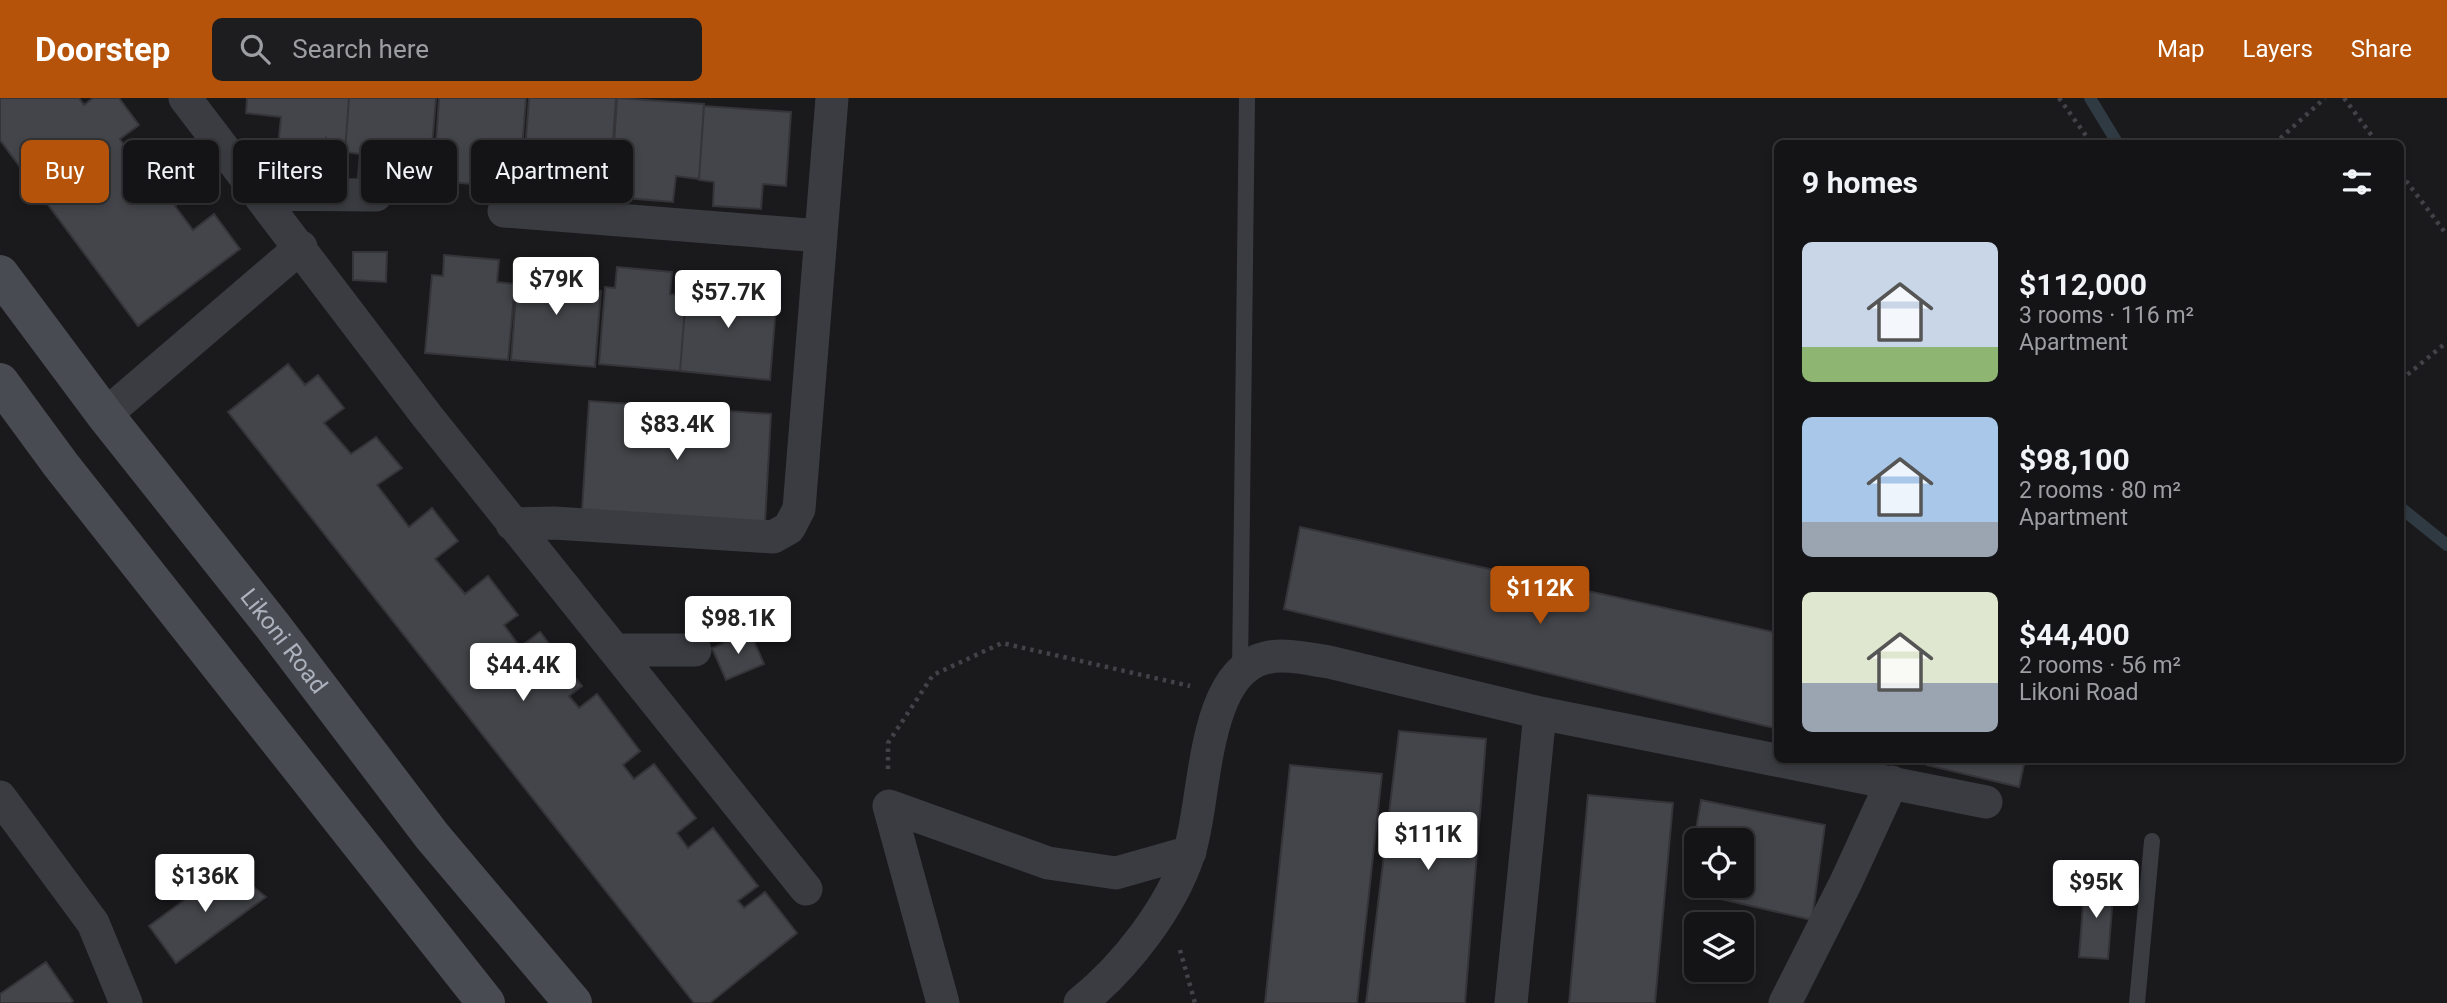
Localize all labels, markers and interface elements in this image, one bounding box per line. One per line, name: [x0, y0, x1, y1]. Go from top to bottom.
search box: [212, 18, 702, 81]
text: Doorstep: [35, 30, 170, 69]
icon: search: [236, 30, 274, 68]
text: Search here: [292, 34, 429, 64]
text: Map: [2157, 35, 2205, 63]
text: Layers: [2243, 35, 2313, 63]
text: Share: [2351, 35, 2412, 63]
chip: Buy: [21, 140, 109, 203]
chip: Rent: [123, 140, 219, 203]
chip: Filters: [233, 140, 347, 203]
chip: New: [361, 140, 457, 203]
chip: Apartment: [471, 140, 633, 203]
icon: filters: [2338, 163, 2376, 201]
text: 9 homes: [1802, 165, 1918, 200]
pin: $79K: [515, 258, 597, 317]
text: $79K: [529, 266, 583, 293]
text: $112,000: [2019, 267, 2147, 302]
icon: home: [1858, 270, 1942, 354]
pin: $57.7K: [671, 271, 785, 330]
text: $57.7K: [691, 279, 765, 306]
text: 3 rooms · 116 m²: [2019, 302, 2194, 329]
text: Apartment: [2019, 329, 2128, 356]
pin: $83.4K: [620, 402, 734, 462]
text: $83.4K: [640, 411, 714, 438]
text: $98,100: [2019, 442, 2130, 477]
icon: home: [1858, 445, 1942, 529]
text: 2 rooms · 80 m²: [2019, 477, 2181, 504]
text: Apartment: [2019, 504, 2128, 531]
pin: $112K: [1491, 566, 1589, 626]
text: $112K: [1506, 575, 1574, 602]
street label: Likoni Road: [235, 583, 333, 699]
pin: $98.1K: [681, 596, 795, 656]
text: $98.1K: [701, 605, 775, 632]
text: $44,400: [2019, 617, 2130, 652]
icon: home: [1858, 620, 1942, 704]
pin: $44.4K: [466, 644, 580, 703]
text: $44.4K: [486, 652, 560, 679]
text: 2 rooms · 56 m²: [2019, 652, 2181, 679]
text: Likoni Road: [2019, 679, 2139, 706]
pin: $111K: [1379, 812, 1477, 872]
text: $111K: [1394, 821, 1462, 848]
map controls: [1684, 828, 1754, 982]
button: locate: [1684, 828, 1754, 898]
pin: $136K: [156, 854, 254, 914]
pin: $95K: [2055, 860, 2137, 920]
text: $136K: [171, 863, 239, 890]
text: $95K: [2069, 869, 2123, 896]
button: layers: [1684, 912, 1754, 982]

